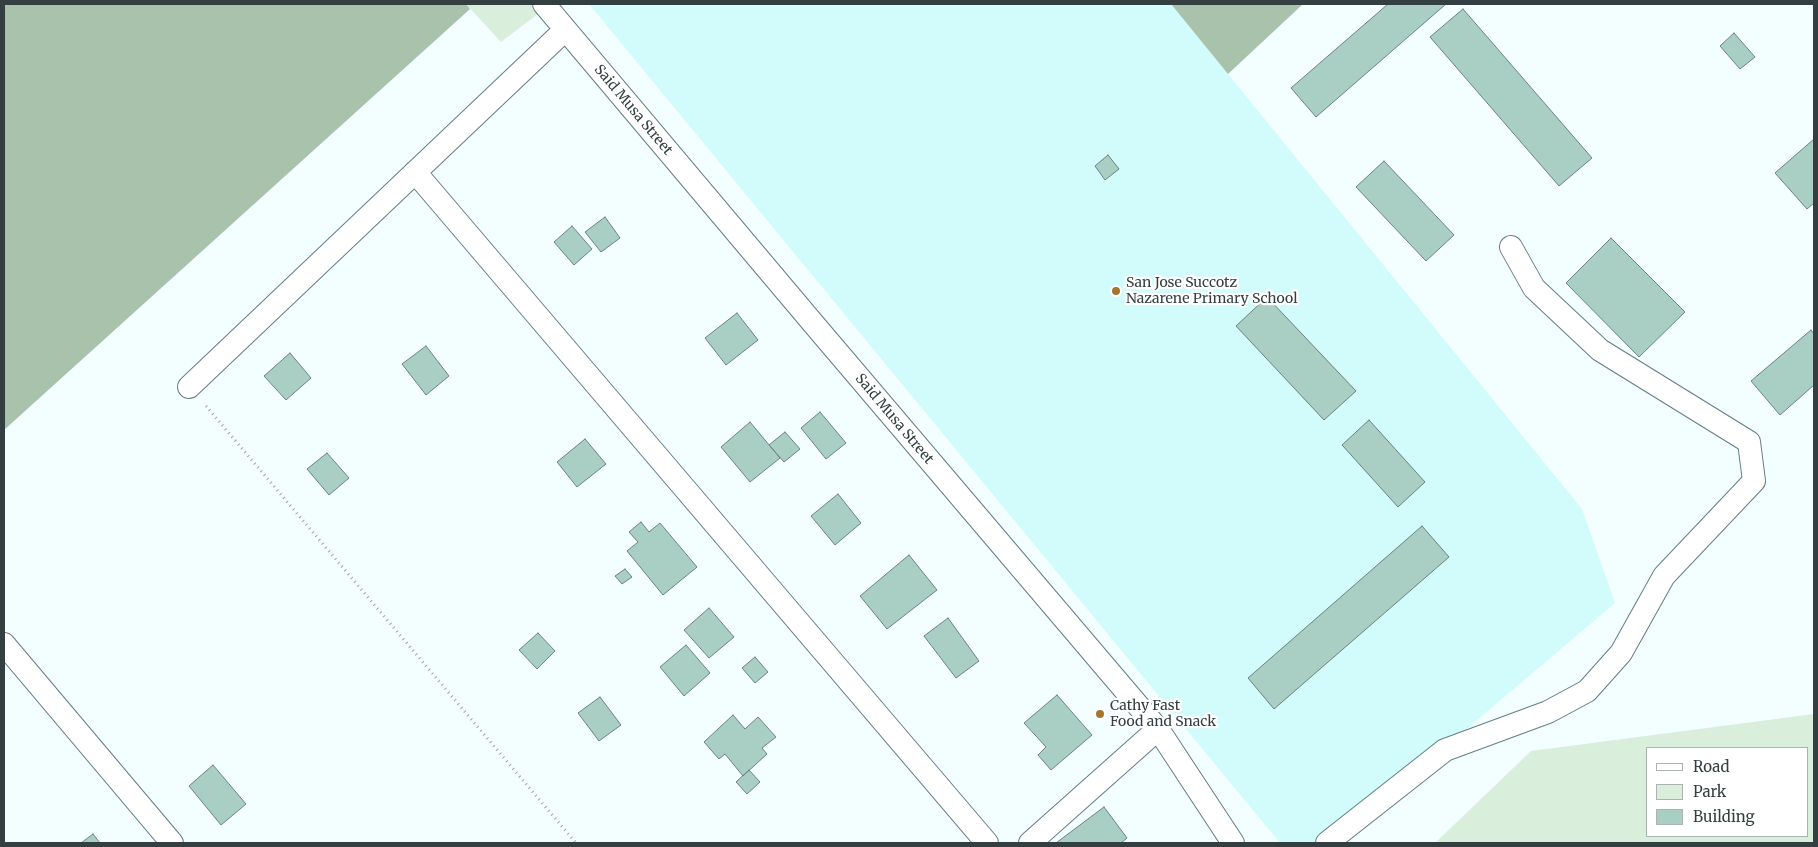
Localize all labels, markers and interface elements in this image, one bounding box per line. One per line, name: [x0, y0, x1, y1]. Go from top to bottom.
street label: Said Musa Street: [590, 61, 676, 159]
place label: San Jose Succotz Nazarene Primary School: [1126, 275, 1298, 308]
marker: San Jose Succotz Nazarene Primary School: [1110, 285, 1122, 297]
street label: Said Musa Street: [851, 370, 937, 468]
place label: Cathy Fast Food and Snack: [1110, 698, 1216, 730]
marker: Cathy Fast Food and Snack: [1094, 708, 1106, 720]
legend: [1646, 747, 1808, 837]
text: Road: [1693, 757, 1729, 776]
text: Park: [1693, 782, 1726, 801]
text: Building: [1693, 807, 1755, 826]

